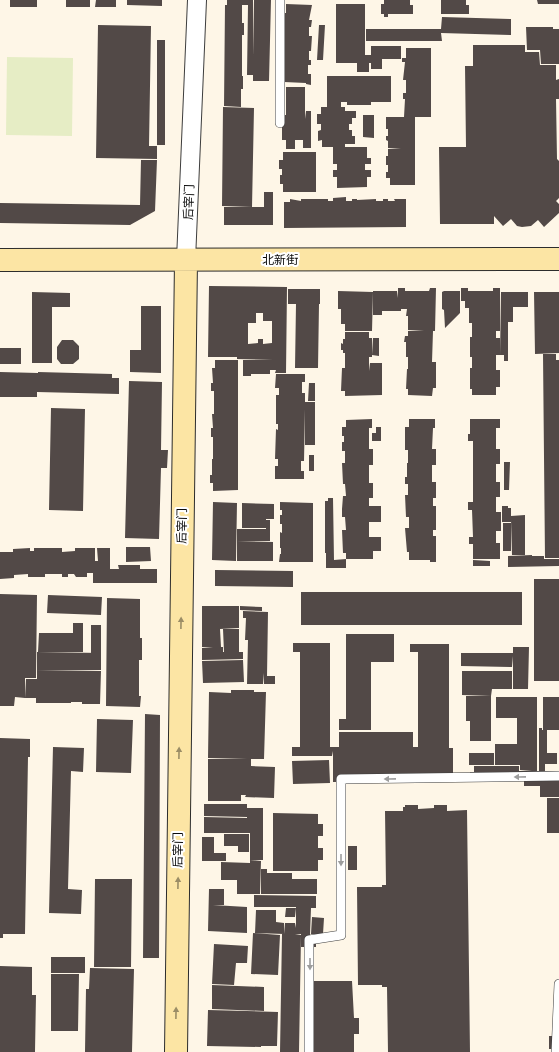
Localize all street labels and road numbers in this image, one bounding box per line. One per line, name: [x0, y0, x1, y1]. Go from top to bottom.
street label: 后宰门: [181, 184, 197, 220]
street label: 北新街: [262, 253, 298, 267]
street label: 后宰门: [175, 508, 189, 544]
street label: 后宰门: [171, 832, 185, 868]

